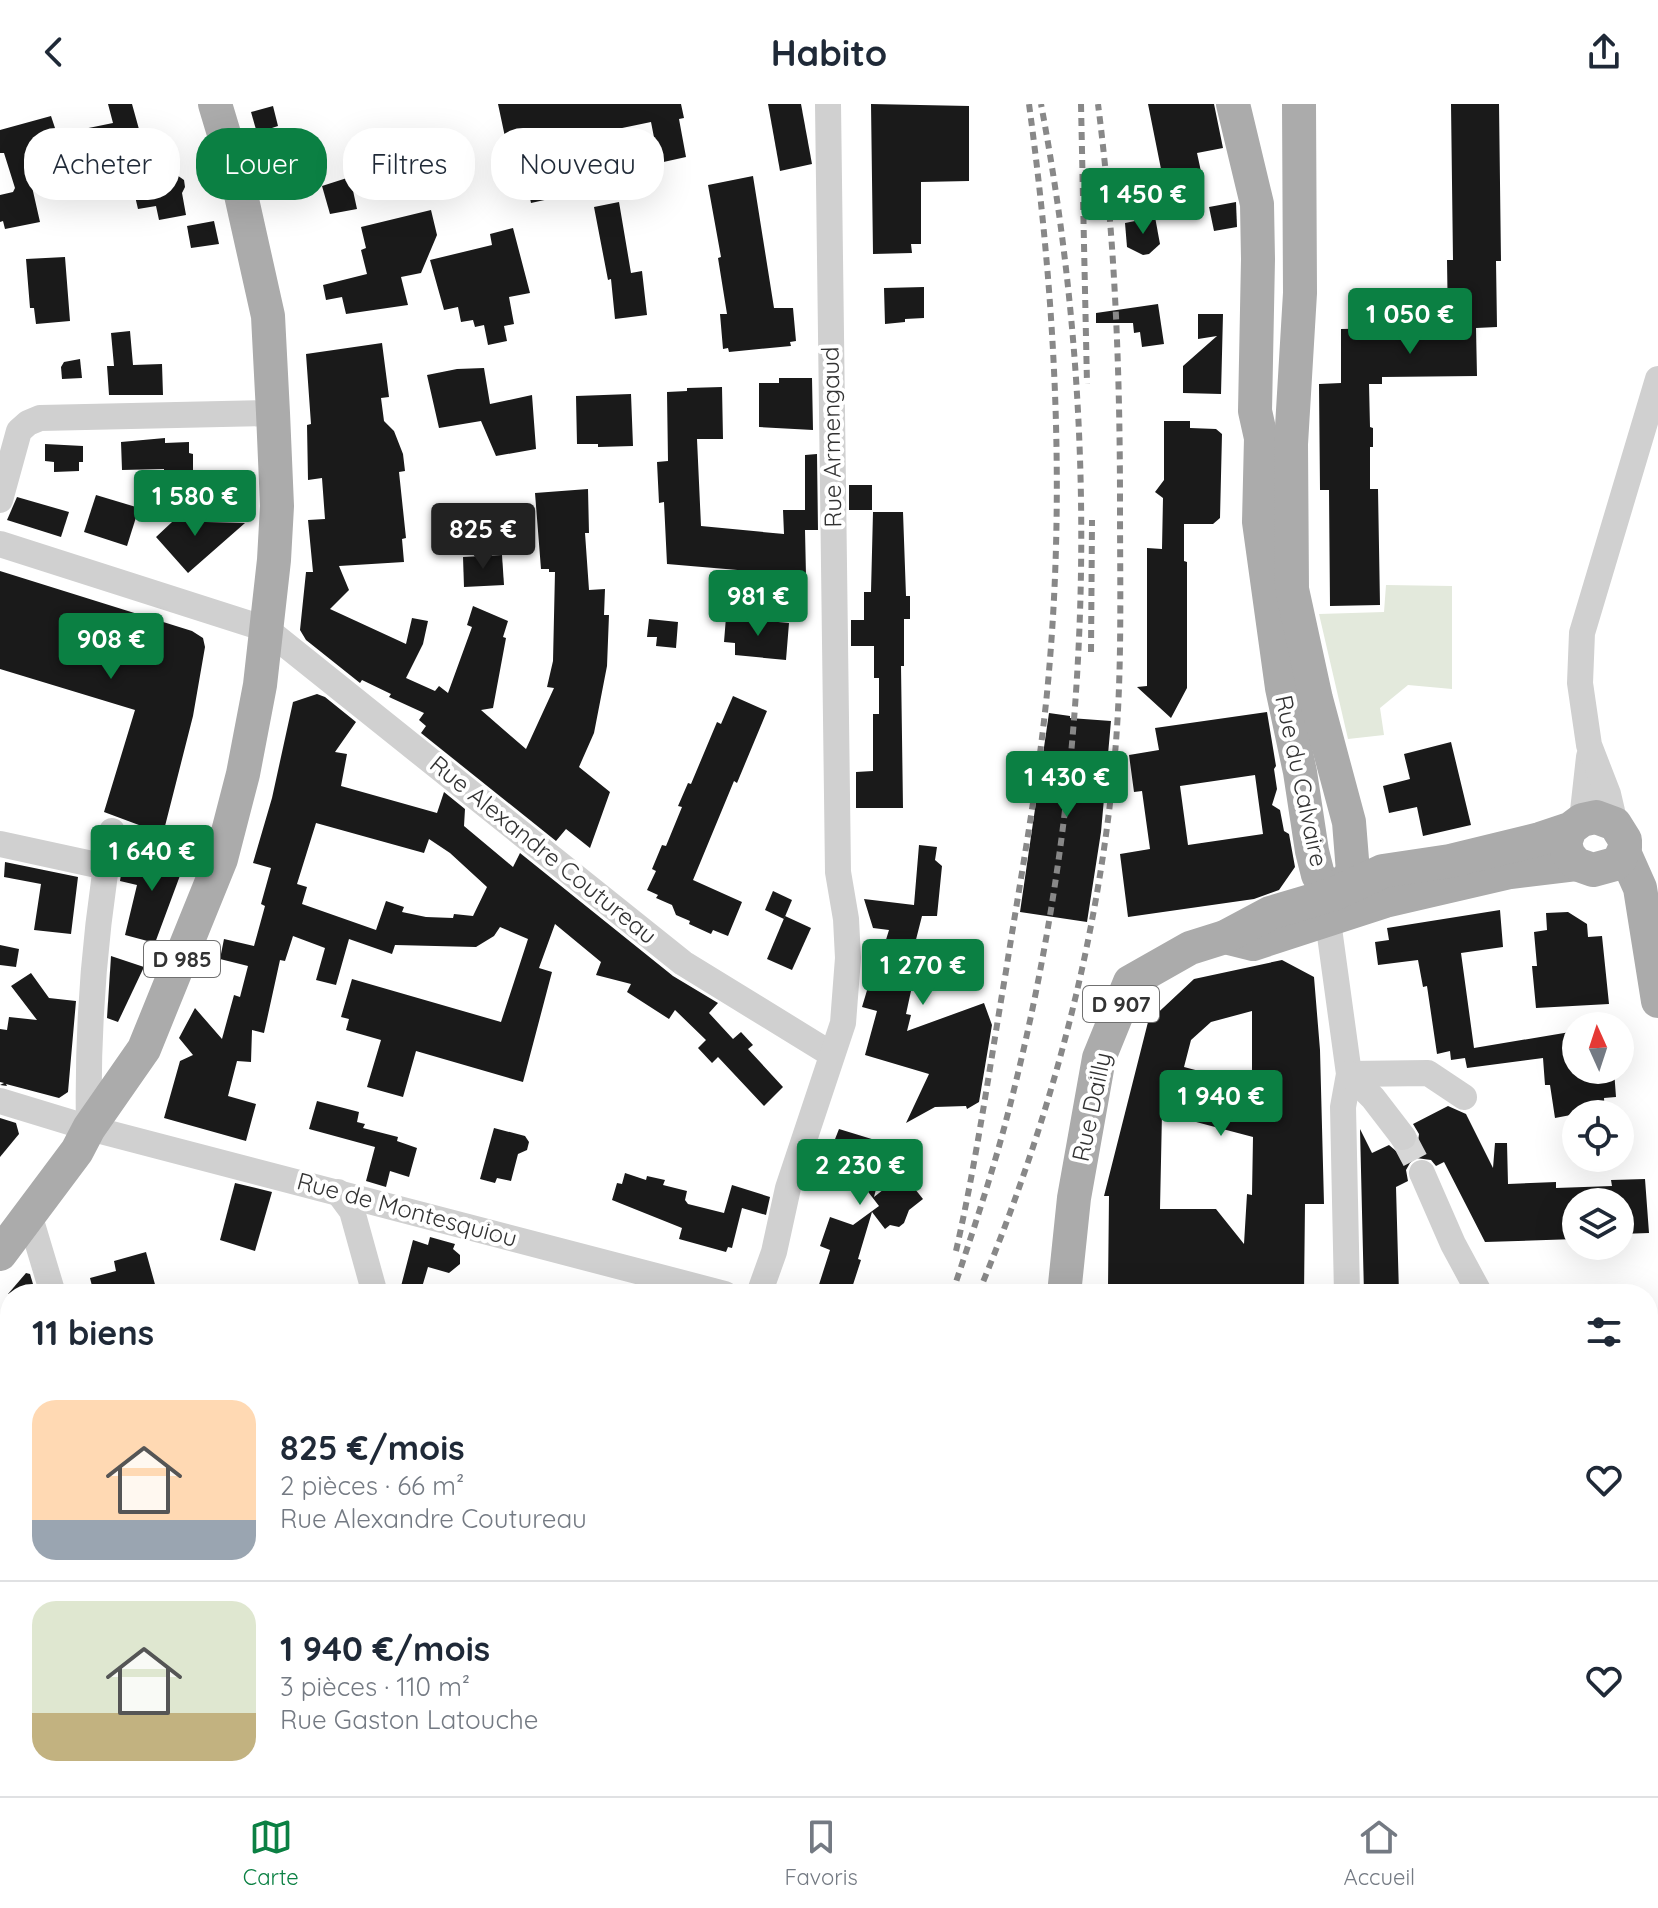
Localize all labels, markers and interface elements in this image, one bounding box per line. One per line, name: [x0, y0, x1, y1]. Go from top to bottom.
icon: back: [32, 30, 76, 74]
text: Habito: [771, 30, 887, 75]
icon: share: [1582, 30, 1626, 74]
chip: Acheter: [24, 128, 180, 200]
chip: Louer: [196, 128, 327, 200]
chip: Filtres: [343, 128, 475, 200]
chip: Nouveau: [491, 128, 664, 200]
pin: 1 450 €: [1069, 168, 1217, 236]
text: 1 450 €: [1099, 177, 1187, 210]
pin: 1 050 €: [1336, 288, 1484, 356]
text: 1 050 €: [1366, 297, 1454, 330]
street label: Rue Armengaud: [814, 346, 848, 528]
pin: 1 580 €: [121, 470, 269, 538]
text: 1 580 €: [152, 479, 238, 512]
pin: 825 €: [427, 503, 539, 571]
text: 825 €: [449, 512, 517, 545]
pin: 981 €: [702, 570, 814, 638]
text: 981 €: [727, 579, 789, 612]
pin: 908 €: [55, 613, 167, 681]
text: 908 €: [77, 622, 145, 655]
street label: Rue du Calvaire: [1269, 692, 1335, 869]
street label: Rue Alexandre Coutureau: [424, 748, 663, 950]
pin: 1 430 €: [993, 751, 1141, 819]
text: 1 430 €: [1024, 760, 1110, 793]
pin: 1 640 €: [78, 825, 226, 893]
text: 1 640 €: [109, 834, 195, 867]
pin: 1 270 €: [849, 939, 997, 1007]
road number: D 985: [144, 941, 220, 977]
text: 1 270 €: [880, 948, 966, 981]
road number: D 907: [1083, 986, 1159, 1022]
north arrow: [1562, 1012, 1634, 1084]
map controls: [1562, 1012, 1634, 1260]
street label: Rue Dailly: [1065, 1049, 1117, 1164]
pin: 1 940 €: [1147, 1070, 1295, 1138]
text: 1 940 €: [1178, 1079, 1265, 1112]
button: locate: [1562, 1100, 1634, 1172]
pin: 2 230 €: [786, 1139, 934, 1207]
text: 2 230 €: [815, 1148, 905, 1181]
street label: Rue de Montesquiou: [294, 1165, 521, 1253]
button: layers: [1562, 1188, 1634, 1260]
icon: filters: [1582, 1310, 1626, 1354]
text: 11 biens: [32, 1311, 154, 1354]
text: 825 €/mois: [280, 1426, 465, 1469]
icon: home: [96, 1432, 192, 1528]
icon: heart: [1582, 1458, 1626, 1502]
text: 2 pièces · 66 m²: [280, 1469, 464, 1502]
text: Rue Alexandre Coutureau: [280, 1502, 587, 1535]
text: 1 940 €/mois: [280, 1627, 490, 1670]
icon: home: [96, 1633, 192, 1729]
icon: heart: [1582, 1659, 1626, 1703]
text: 3 pièces · 110 m²: [280, 1670, 470, 1703]
text: Rue Gaston Latouche: [280, 1703, 538, 1736]
tab: Carte: [243, 1815, 299, 1891]
tab: Favoris: [784, 1815, 858, 1891]
tab: Accueil: [1343, 1815, 1415, 1891]

